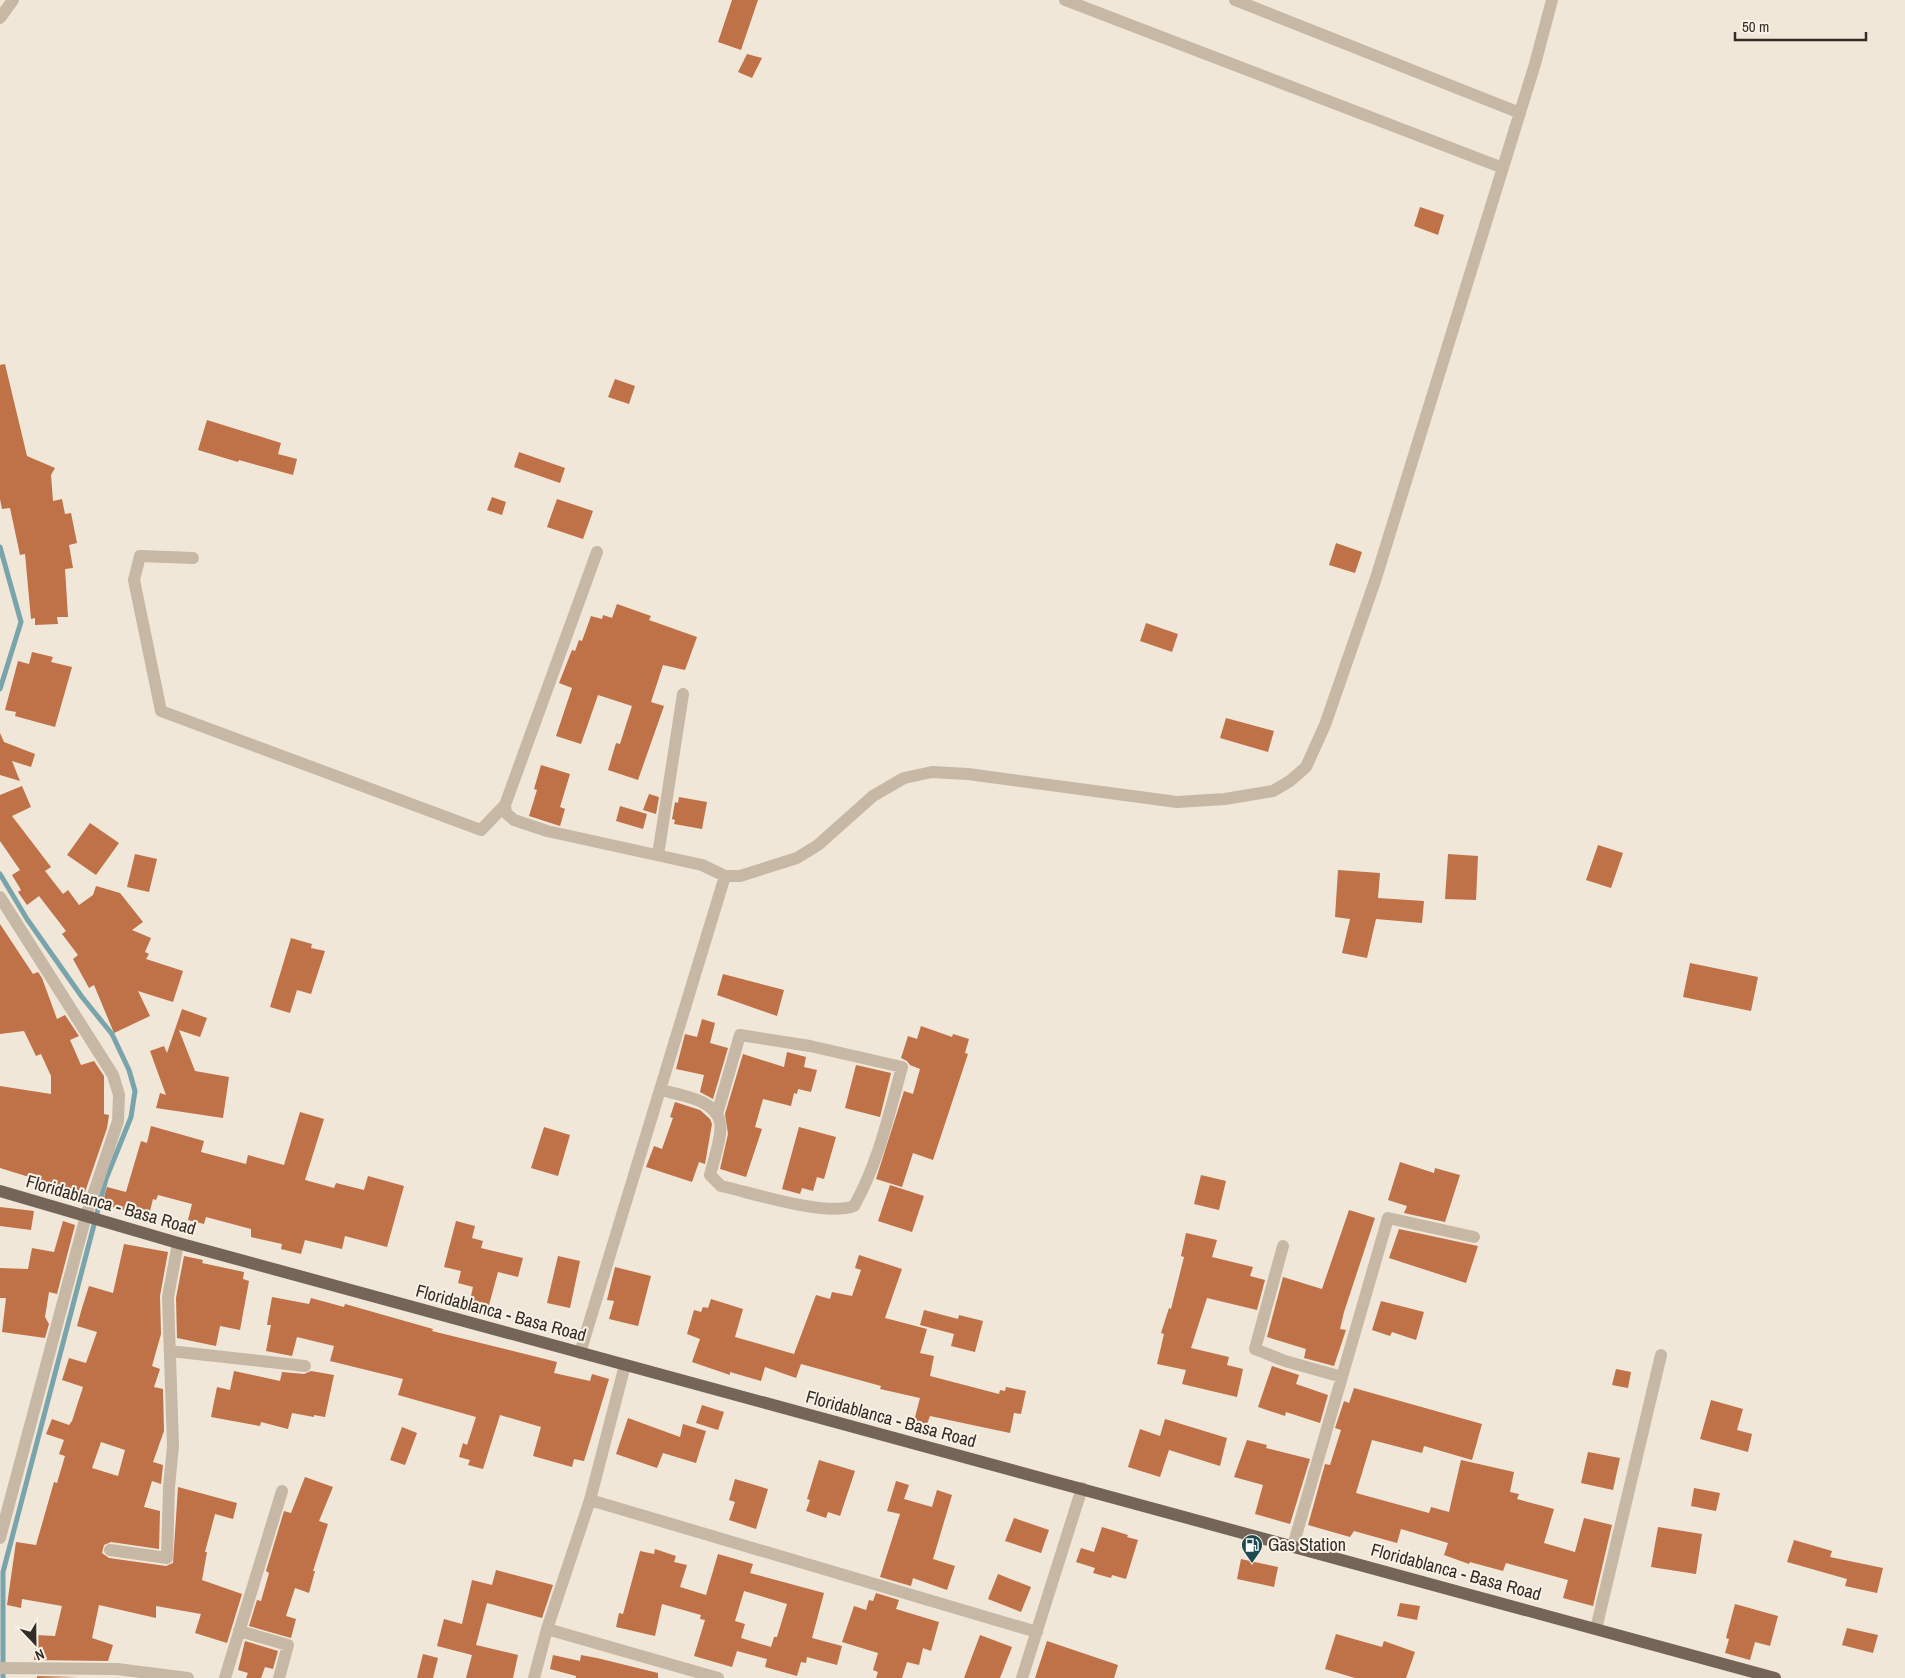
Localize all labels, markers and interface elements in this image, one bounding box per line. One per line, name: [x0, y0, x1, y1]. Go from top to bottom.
scale bar: [1735, 10, 1866, 42]
text: 50 m: [1742, 16, 1769, 37]
street label: Floridablanca - Basa Road: [23, 1168, 199, 1241]
street label: Floridablanca - Basa Road: [413, 1278, 589, 1347]
street label: Floridablanca - Basa Road: [803, 1384, 979, 1453]
place label: Gas Station: [1268, 1532, 1346, 1557]
fuel station icon: Gas Station: [1240, 1533, 1264, 1564]
street label: Floridablanca - Basa Road: [1368, 1537, 1544, 1606]
north arrow: [10, 1618, 60, 1668]
text: N: [33, 1645, 47, 1665]

